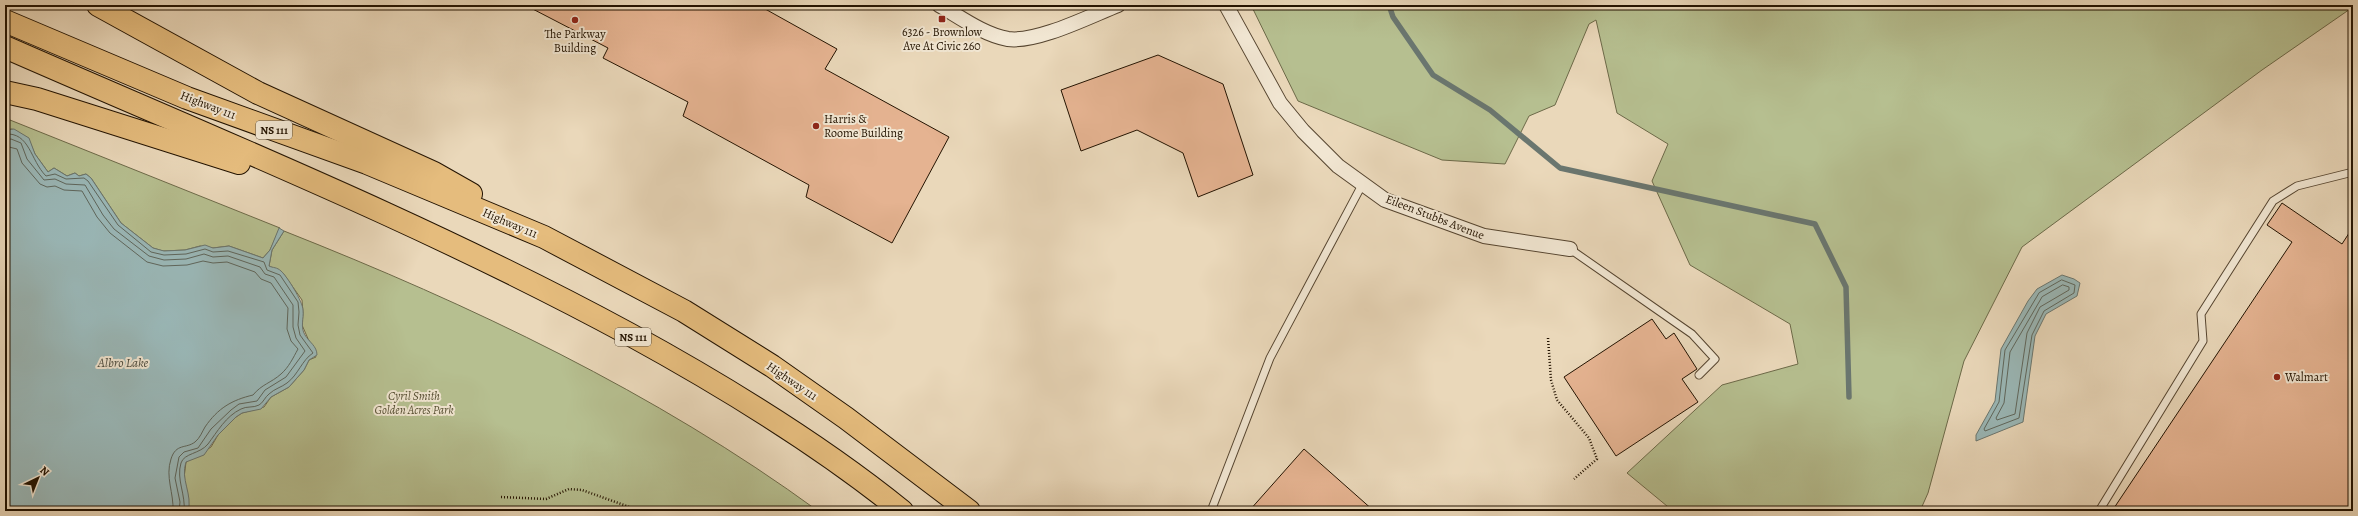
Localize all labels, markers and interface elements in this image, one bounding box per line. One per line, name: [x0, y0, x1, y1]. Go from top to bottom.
marker: 6326 - Brownlow Ave At Civic 260: [937, 14, 947, 24]
marker: The Parkway Building: [570, 15, 580, 25]
place label: 6326 - Brownlow Ave At Civic 260: [902, 24, 983, 54]
place label: The Parkway Building: [544, 26, 606, 56]
street label: Highway 111: [178, 87, 238, 123]
place label: Harris & Roome Building: [824, 111, 903, 141]
road number: NS 111: [256, 121, 292, 139]
marker: Harris & Roome Building: [811, 121, 821, 131]
street label: Eileen Stubbs Avenue: [1383, 191, 1487, 243]
street label: Highway 111: [480, 204, 540, 242]
road number: NS 111: [615, 328, 651, 346]
water label: Albro Lake: [97, 354, 149, 371]
street label: Highway 111: [763, 358, 821, 404]
place label: Walmart: [2284, 369, 2328, 385]
marker: Walmart: [2272, 372, 2282, 382]
park label: Cyril Smith Golden Acres Park: [374, 388, 454, 418]
north arrow: [18, 458, 58, 498]
text: N: [36, 463, 53, 479]

